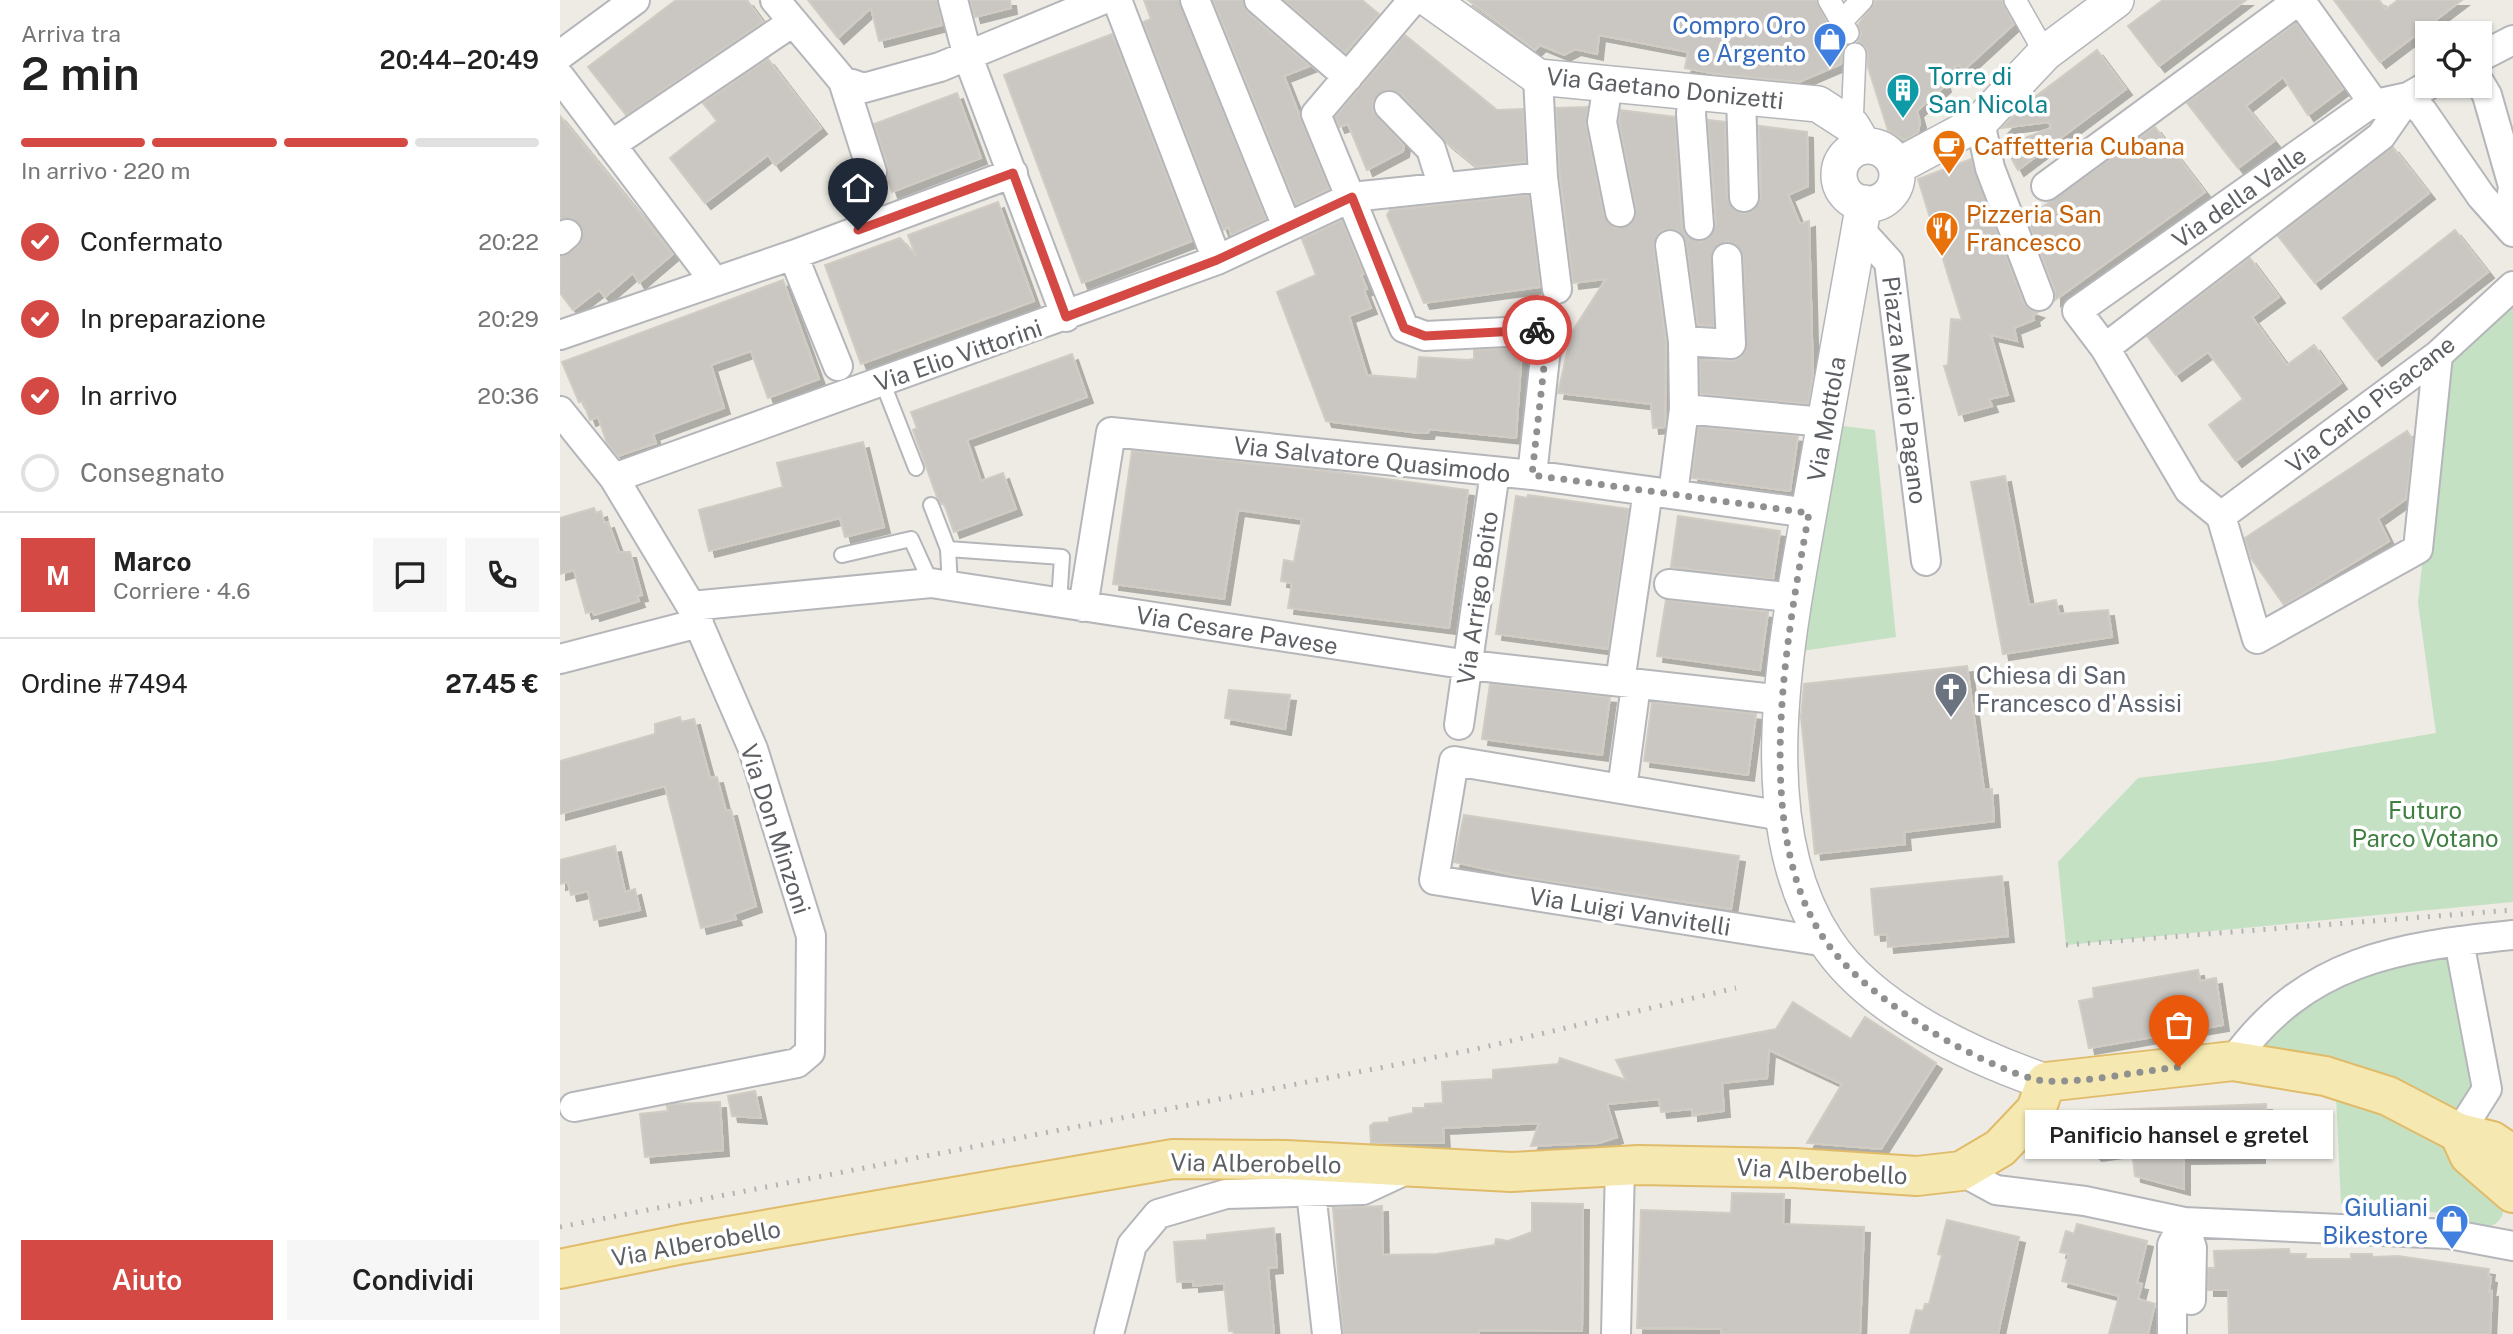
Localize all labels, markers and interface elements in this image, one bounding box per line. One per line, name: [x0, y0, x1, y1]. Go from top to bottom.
place label: Compro Oro e Argento: [1672, 11, 1806, 67]
text: Arriva tra: [21, 20, 121, 47]
shop icon: Compro Oro e Argento: [1811, 20, 1849, 69]
map controls: [2415, 21, 2492, 98]
button: locate: [2415, 21, 2492, 98]
text: 20:44–20:49: [380, 44, 539, 75]
text: 2 min: [21, 46, 140, 100]
street label: Via Gaetano Donizetti: [1545, 62, 1785, 114]
place label: Torre di San Nicola: [1928, 62, 2048, 118]
building icon: Torre di San Nicola: [1884, 71, 1922, 120]
cafe icon: Caffetteria Cubana: [1930, 127, 1968, 176]
place label: Caffetteria Cubana: [1974, 132, 2185, 160]
street label: Via della Valle: [2167, 141, 2311, 253]
text: In arrivo · 220 m: [21, 157, 190, 184]
pin: [828, 158, 888, 230]
icon: home: [839, 169, 877, 207]
place label: Pizzeria San Francesco: [1966, 200, 2102, 256]
restaurant icon: Pizzeria San Francesco: [1923, 209, 1961, 258]
icon: check: [21, 223, 59, 261]
text: Confermato: [80, 226, 223, 257]
text: 20:22: [478, 228, 539, 255]
street label: Piazza Mario Pagano: [1877, 274, 1933, 506]
courier: [1502, 295, 1572, 365]
icon: check: [21, 300, 59, 338]
text: In preparazione: [80, 303, 266, 334]
text: 20:29: [477, 305, 539, 332]
icon: bike: [1518, 311, 1556, 349]
street label: Via Elio Vittorini: [870, 313, 1046, 397]
street label: Via Carlo Pisacane: [2280, 329, 2460, 479]
street label: Via Mottola: [1801, 354, 1851, 484]
icon: check: [21, 377, 59, 415]
text: In arrivo: [80, 380, 177, 411]
text: 20:36: [477, 382, 539, 409]
street label: Via Salvatore Quasimodo: [1232, 431, 1512, 487]
text: Consegnato: [80, 457, 225, 488]
street label: Via Arrigo Boito: [1451, 509, 1503, 687]
button: chat: [373, 538, 447, 612]
button: phone: [465, 538, 539, 612]
text: Marco: [113, 546, 191, 577]
text: M: [46, 560, 70, 591]
text: Corriere · 4.6: [113, 577, 250, 604]
street label: Via Cesare Pavese: [1134, 600, 1340, 660]
place label: Chiesa di San Francesco d'Assisi: [1976, 661, 2182, 717]
text: Ordine #7494: [21, 668, 188, 699]
text: 27.45 €: [445, 668, 539, 699]
church icon: Chiesa di San Francesco d'Assisi: [1932, 670, 1970, 719]
street label: Via Don Minzoni: [735, 740, 817, 918]
park label: Futuro Parco Votano: [2351, 796, 2499, 852]
street label: Via Luigi Vanvitelli: [1527, 881, 1733, 941]
pin: [2149, 995, 2209, 1067]
icon: bag: [2160, 1006, 2198, 1044]
callout: Panificio hansel e gretel: [2025, 1109, 2333, 1158]
text: Panificio hansel e gretel: [2049, 1121, 2309, 1148]
street label: Via Alberobello: [1170, 1148, 1342, 1178]
street label: Via Alberobello: [1736, 1153, 1908, 1189]
place label: Giuliani Bikestore: [2322, 1193, 2428, 1249]
shop icon: Giuliani Bikestore: [2433, 1202, 2471, 1251]
street label: Via Alberobello: [609, 1214, 783, 1272]
button: Aiuto: [21, 1240, 273, 1320]
button: Condividi: [287, 1240, 539, 1320]

